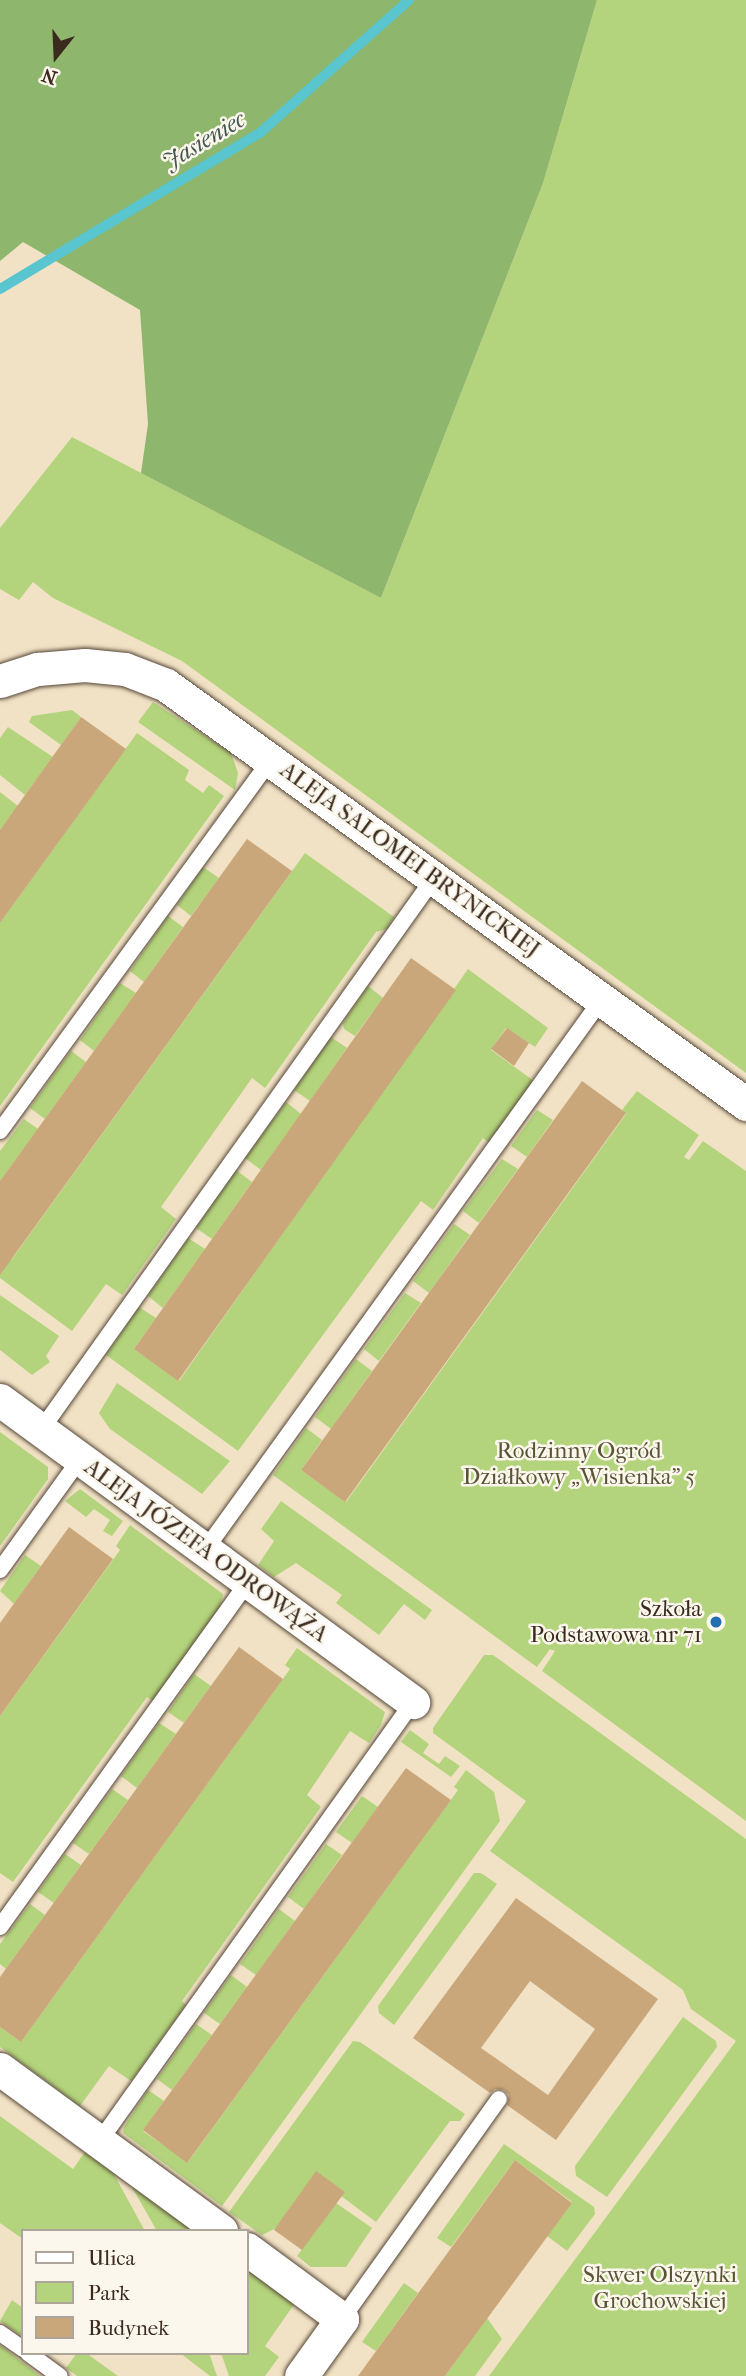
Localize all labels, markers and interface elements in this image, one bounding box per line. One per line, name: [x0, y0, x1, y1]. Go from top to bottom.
north arrow: [21, 21, 91, 91]
text: N: [39, 63, 60, 89]
water label: Jasieniec: [157, 105, 251, 177]
street label: ALEJA SALOMEI BRYNICKIEJ: [275, 756, 545, 964]
park label: Rodzinny Ogród Działkowy „Wisienka” 5: [463, 1437, 695, 1491]
street label: ALEJA JÓZEFA ODROWĄŻA: [79, 1453, 333, 1649]
place label: Szkoła Podstawowa nr 71: [530, 1595, 702, 1649]
marker: Szkoła Podstawowa nr 71: [708, 1614, 724, 1630]
legend: [21, 2229, 248, 2355]
text: Ulica: [88, 2246, 135, 2270]
park label: Skwer Olszynki Grochowskiej: [583, 2261, 737, 2315]
text: Park: [88, 2281, 130, 2305]
text: Budynek: [88, 2316, 169, 2340]

